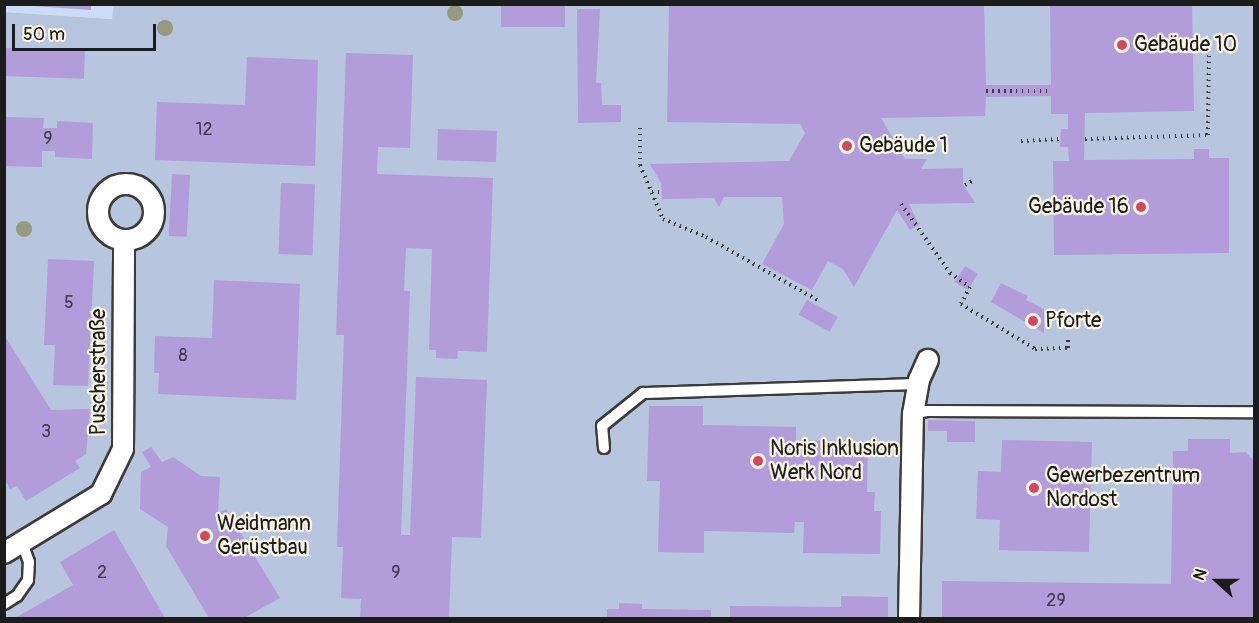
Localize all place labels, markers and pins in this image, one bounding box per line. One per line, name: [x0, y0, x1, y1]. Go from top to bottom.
place label: Gebäude 10: [1134, 32, 1237, 58]
marker: Gebäude 10: [1115, 38, 1129, 52]
place label: Gebäude 1: [859, 133, 948, 159]
marker: Gebäude 1: [840, 139, 854, 153]
place label: Gebäude 16: [1028, 194, 1129, 220]
marker: Gebäude 16: [1134, 200, 1148, 214]
place label: Pforte: [1045, 308, 1101, 334]
marker: Pforte: [1026, 314, 1040, 328]
place label: Noris Inklusion Werk Nord: [770, 436, 899, 486]
marker: Noris Inklusion Werk Nord: [751, 454, 765, 468]
place label: Gewerbezentrum Nordost: [1046, 463, 1200, 513]
marker: Gewerbezentrum Nordost: [1027, 481, 1041, 495]
place label: Weidmann Gerüstbau: [217, 511, 311, 561]
marker: Weidmann Gerüstbau: [198, 529, 212, 543]

